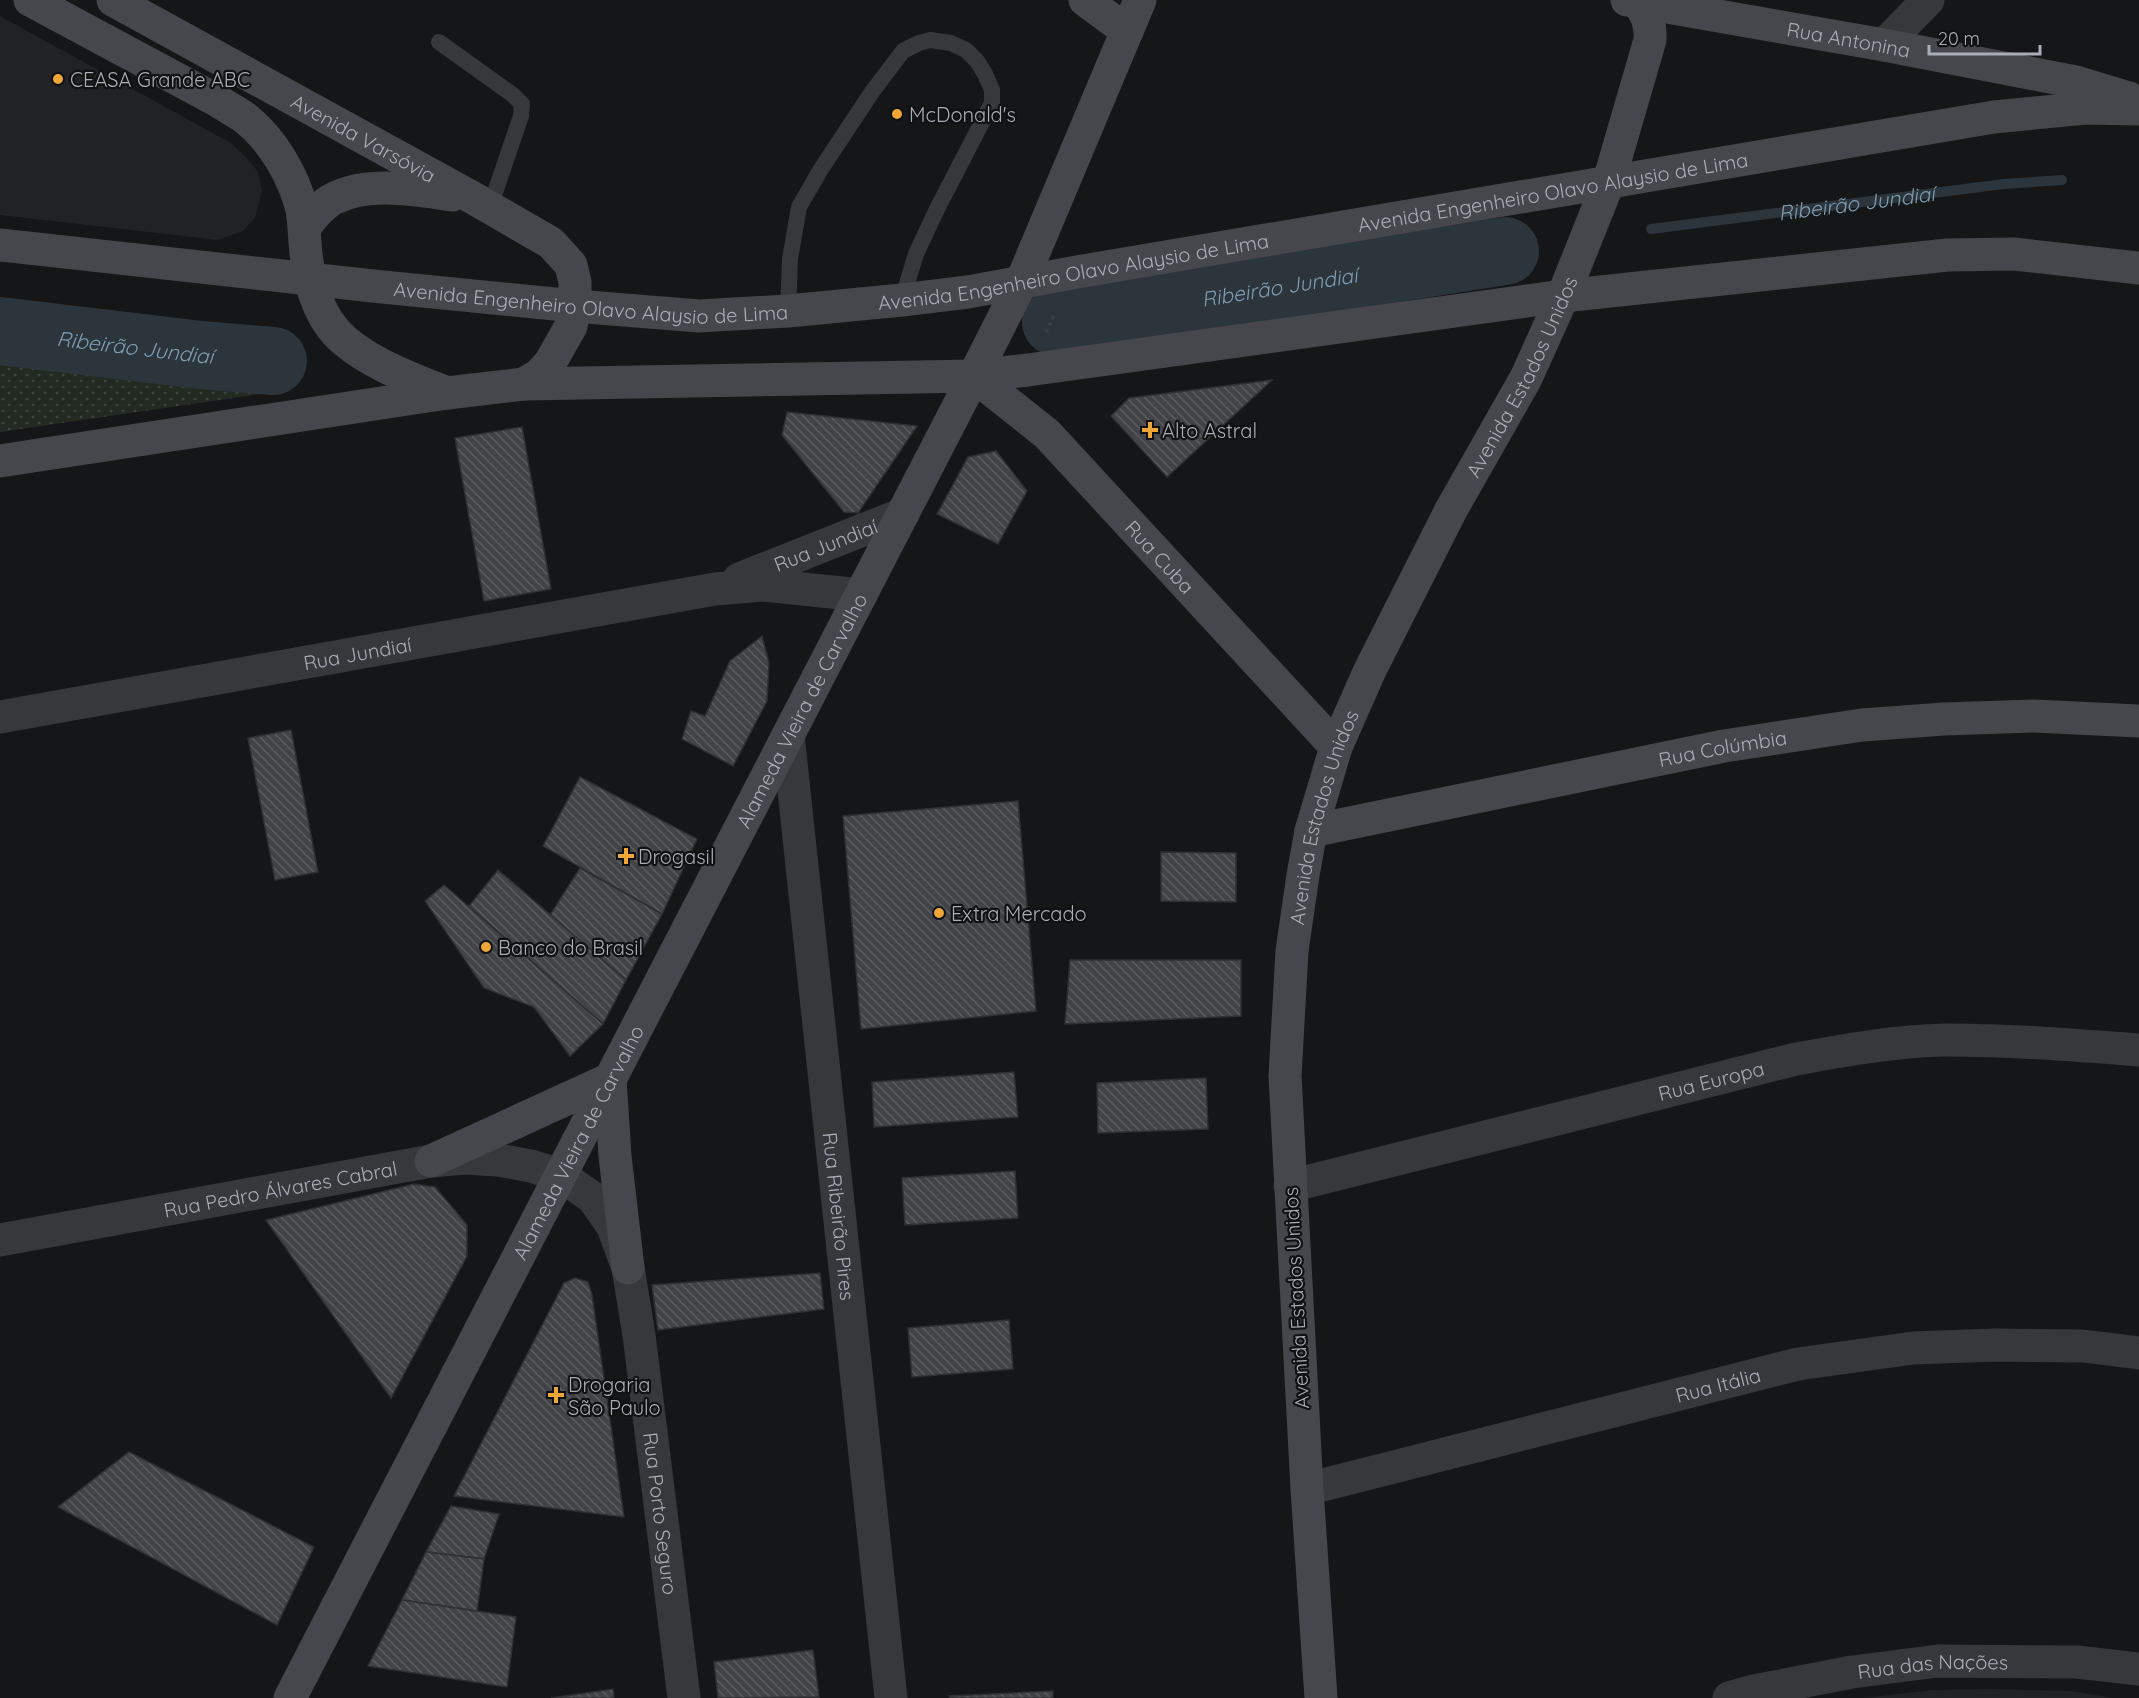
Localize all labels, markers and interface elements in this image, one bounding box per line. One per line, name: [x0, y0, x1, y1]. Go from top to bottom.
street label: Rua Antonina: [1785, 16, 1912, 62]
scale bar: [1929, 18, 2040, 56]
text: 20 m: [1938, 27, 1980, 50]
place label: CEASA Grande ABC: [70, 67, 250, 92]
marker: CEASA Grande ABC: [51, 72, 65, 86]
street label: Avenida Varsóvia: [287, 88, 440, 188]
place label: McDonald's: [909, 102, 1016, 127]
marker: McDonald's: [890, 107, 904, 121]
street label: Avenida Engenheiro Olavo Alaysio de Lima: [1356, 146, 1750, 237]
water label: Ribeirão Jundiaí: [1777, 179, 1940, 226]
street label: Avenida Engenheiro Olavo Alaysio de Lima: [877, 227, 1271, 315]
water label: Ribeirão Jundiaí: [1200, 261, 1363, 312]
street label: Avenida Estados Unidos: [1460, 272, 1582, 481]
street label: Avenida Engenheiro Olavo Alaysio de Lima: [393, 276, 789, 329]
water label: Ribeirão Jundiaí: [55, 325, 219, 369]
place label: Alto Astral: [1162, 418, 1257, 443]
marker: Alto Astral: [1143, 423, 1157, 437]
street label: Rua Jundiaí: [770, 513, 882, 577]
street label: Rua Cuba: [1120, 515, 1200, 598]
street label: Alameda Vieira de Carvalho: [730, 589, 872, 832]
street label: Rua Jundiaí: [301, 631, 414, 675]
street label: Avenida Estados Unidos: [1283, 706, 1363, 926]
street label: Rua Colúmbia: [1656, 724, 1789, 772]
place label: Drogasil: [638, 844, 714, 869]
marker: Drogasil: [619, 849, 633, 863]
place label: Extra Mercado: [951, 901, 1087, 926]
marker: Extra Mercado: [932, 906, 946, 920]
place label: Banco do Brasil: [498, 935, 643, 960]
marker: Banco do Brasil: [479, 940, 493, 954]
street label: Alameda Vieira de Carvalho: [507, 1020, 649, 1264]
street label: Rua Europa: [1655, 1055, 1767, 1106]
street label: Rua Ribeirão Pires: [818, 1131, 861, 1302]
street label: Rua Pedro Álvares Cabral: [162, 1155, 399, 1222]
street label: Avenida Estados Unidos: [1278, 1186, 1314, 1410]
street label: Rua Itália: [1673, 1362, 1763, 1407]
place label: Drogaria São Paulo: [568, 1372, 661, 1420]
marker: Drogaria São Paulo: [549, 1388, 563, 1402]
street label: Rua Porto Seguro: [639, 1431, 684, 1596]
street label: Rua das Nações: [1856, 1649, 2008, 1684]

